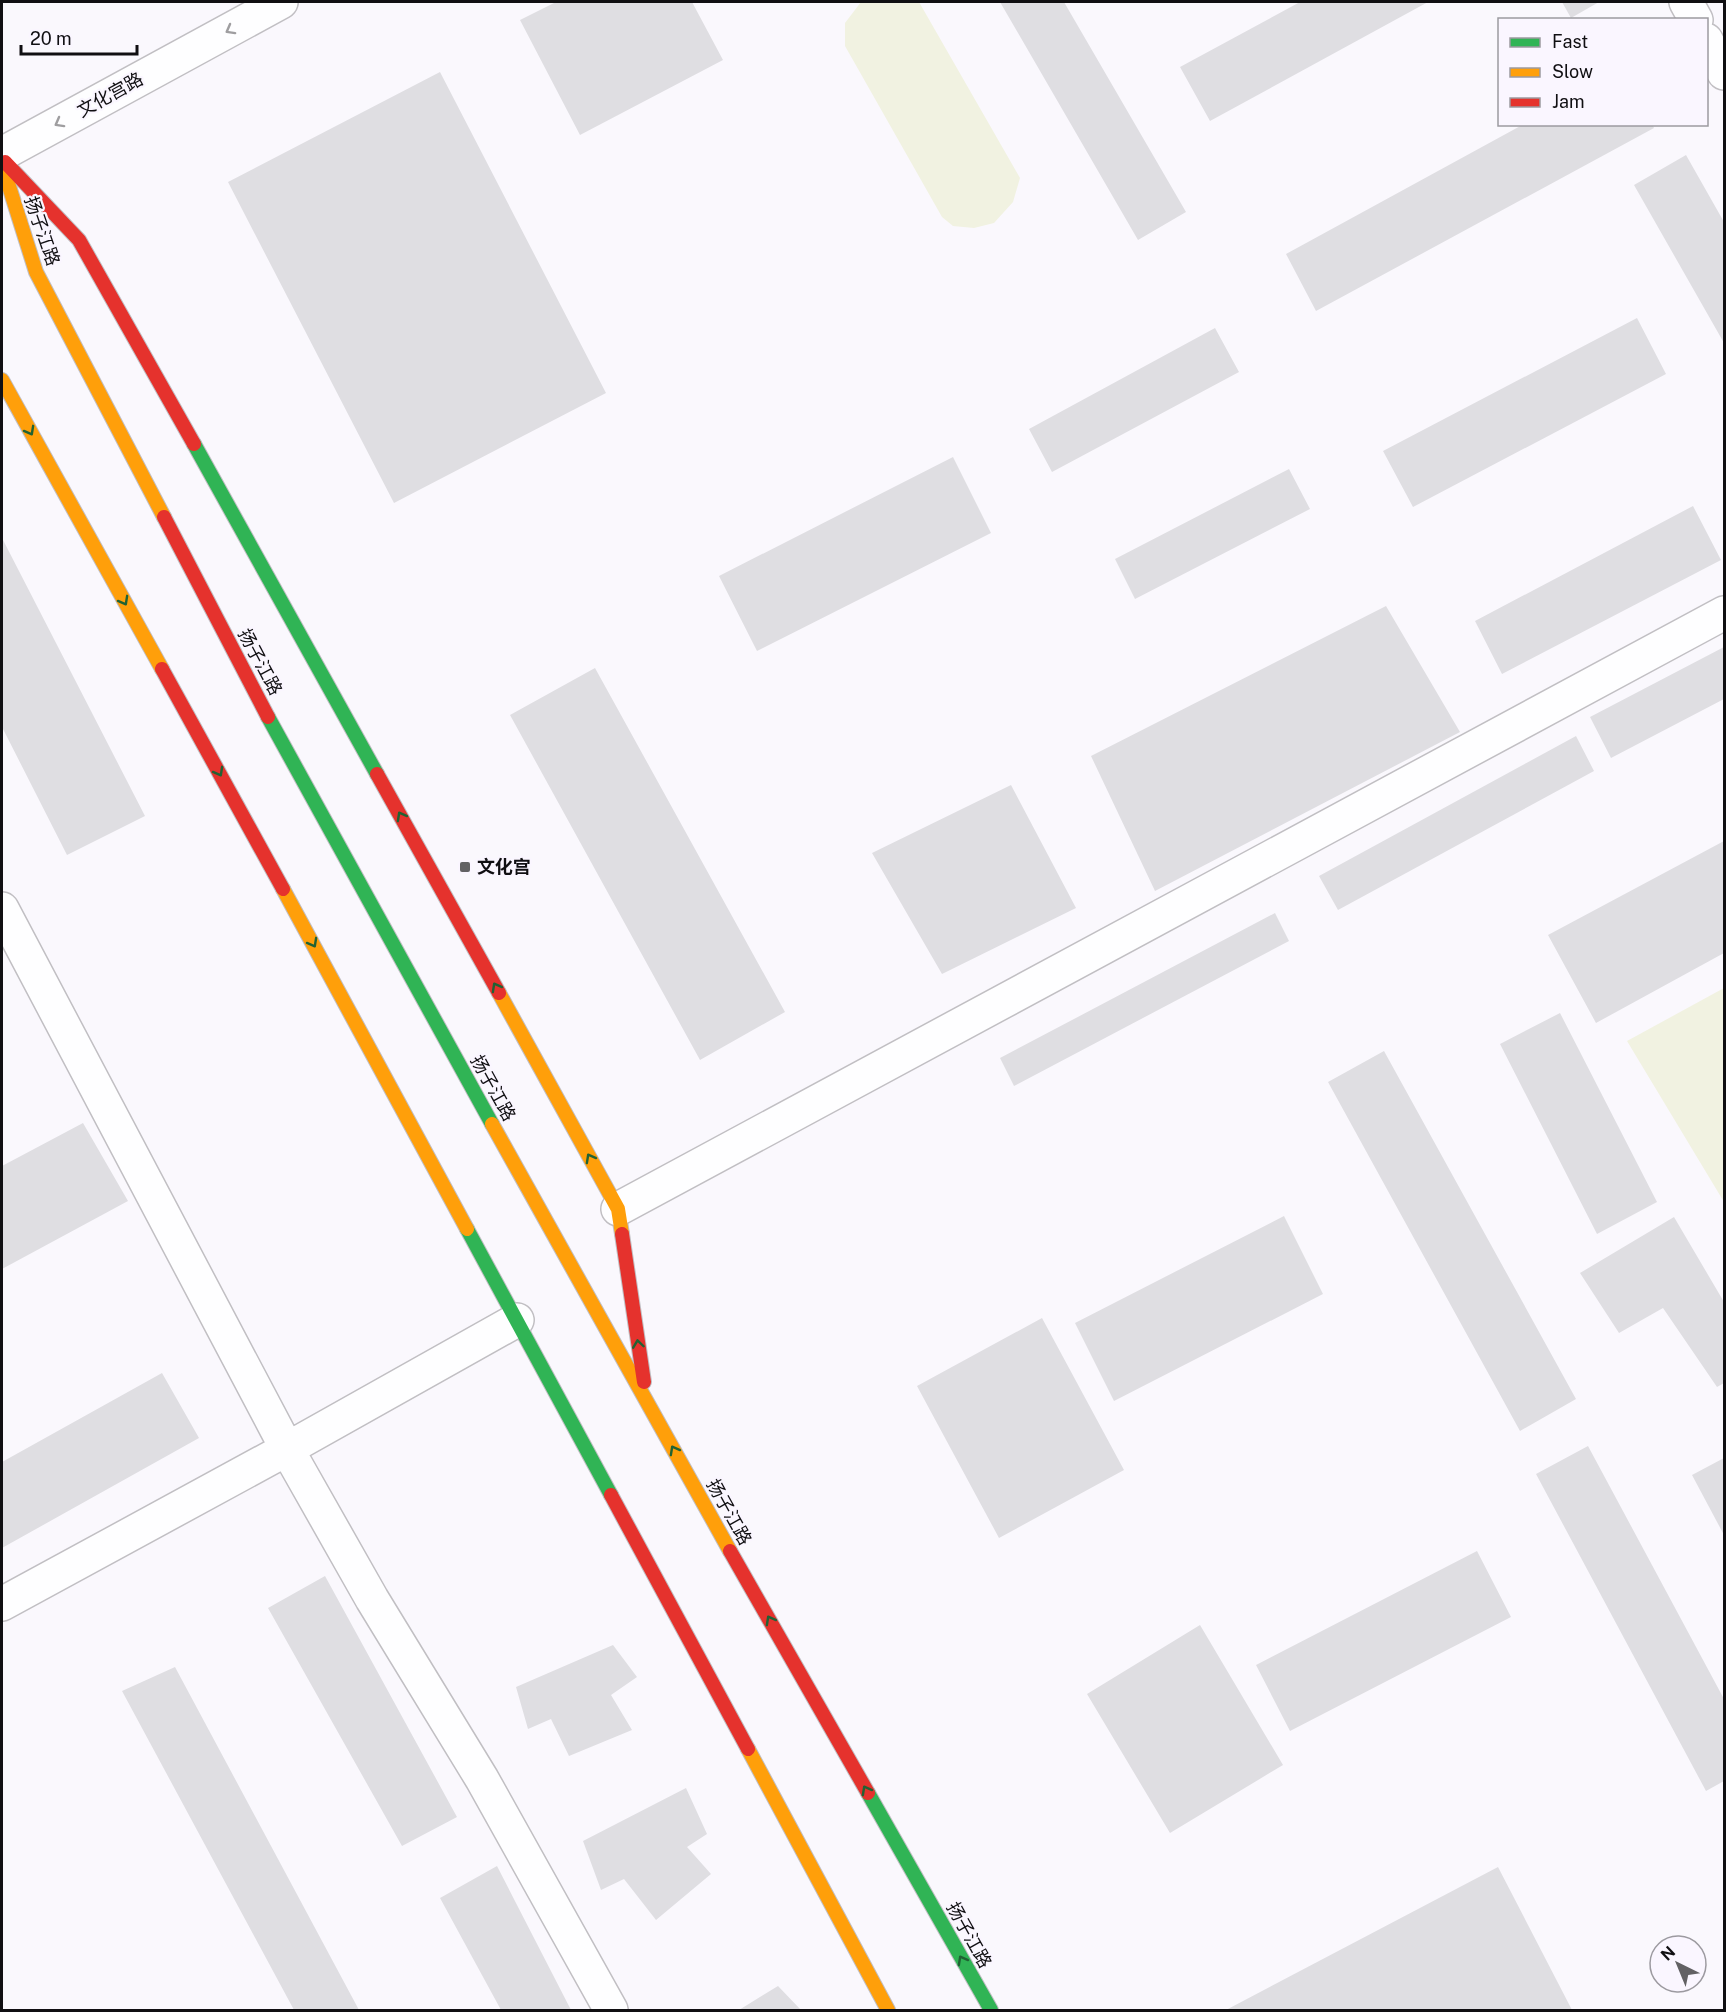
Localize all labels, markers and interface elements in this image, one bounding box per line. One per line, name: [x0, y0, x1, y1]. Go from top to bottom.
scale bar: [21, 18, 136, 56]
legend: [1498, 18, 1708, 126]
one-way arrow: [226, 22, 236, 34]
text: 20 m: [30, 28, 72, 49]
text: Fast: [1552, 31, 1588, 52]
text: Slow: [1552, 61, 1593, 82]
street label: 文化宫路: [73, 68, 146, 121]
text: Jam: [1552, 91, 1585, 112]
one-way arrow: [55, 116, 65, 127]
street label: 扬子江路: [21, 193, 64, 268]
one-way arrow: [23, 425, 34, 435]
one-way arrow: [117, 595, 128, 606]
street label: 扬子江路: [234, 625, 287, 698]
one-way arrow: [211, 766, 223, 776]
one-way arrow: [397, 812, 408, 823]
place label: 文化宫: [477, 856, 531, 877]
marker: 文化宫: [458, 860, 472, 874]
one-way arrow: [306, 937, 317, 947]
one-way arrow: [492, 983, 503, 993]
street label: 扬子江路: [467, 1051, 520, 1124]
one-way arrow: [586, 1154, 597, 1164]
one-way arrow: [632, 1340, 644, 1349]
one-way arrow: [670, 1446, 681, 1457]
street label: 扬子江路: [703, 1475, 756, 1548]
one-way arrow: [766, 1616, 777, 1626]
one-way arrow: [862, 1786, 873, 1796]
street label: 扬子江路: [943, 1898, 996, 1971]
north arrow: [1648, 1934, 1708, 1994]
text: N: [1657, 1942, 1679, 1965]
one-way arrow: [958, 1955, 969, 1966]

